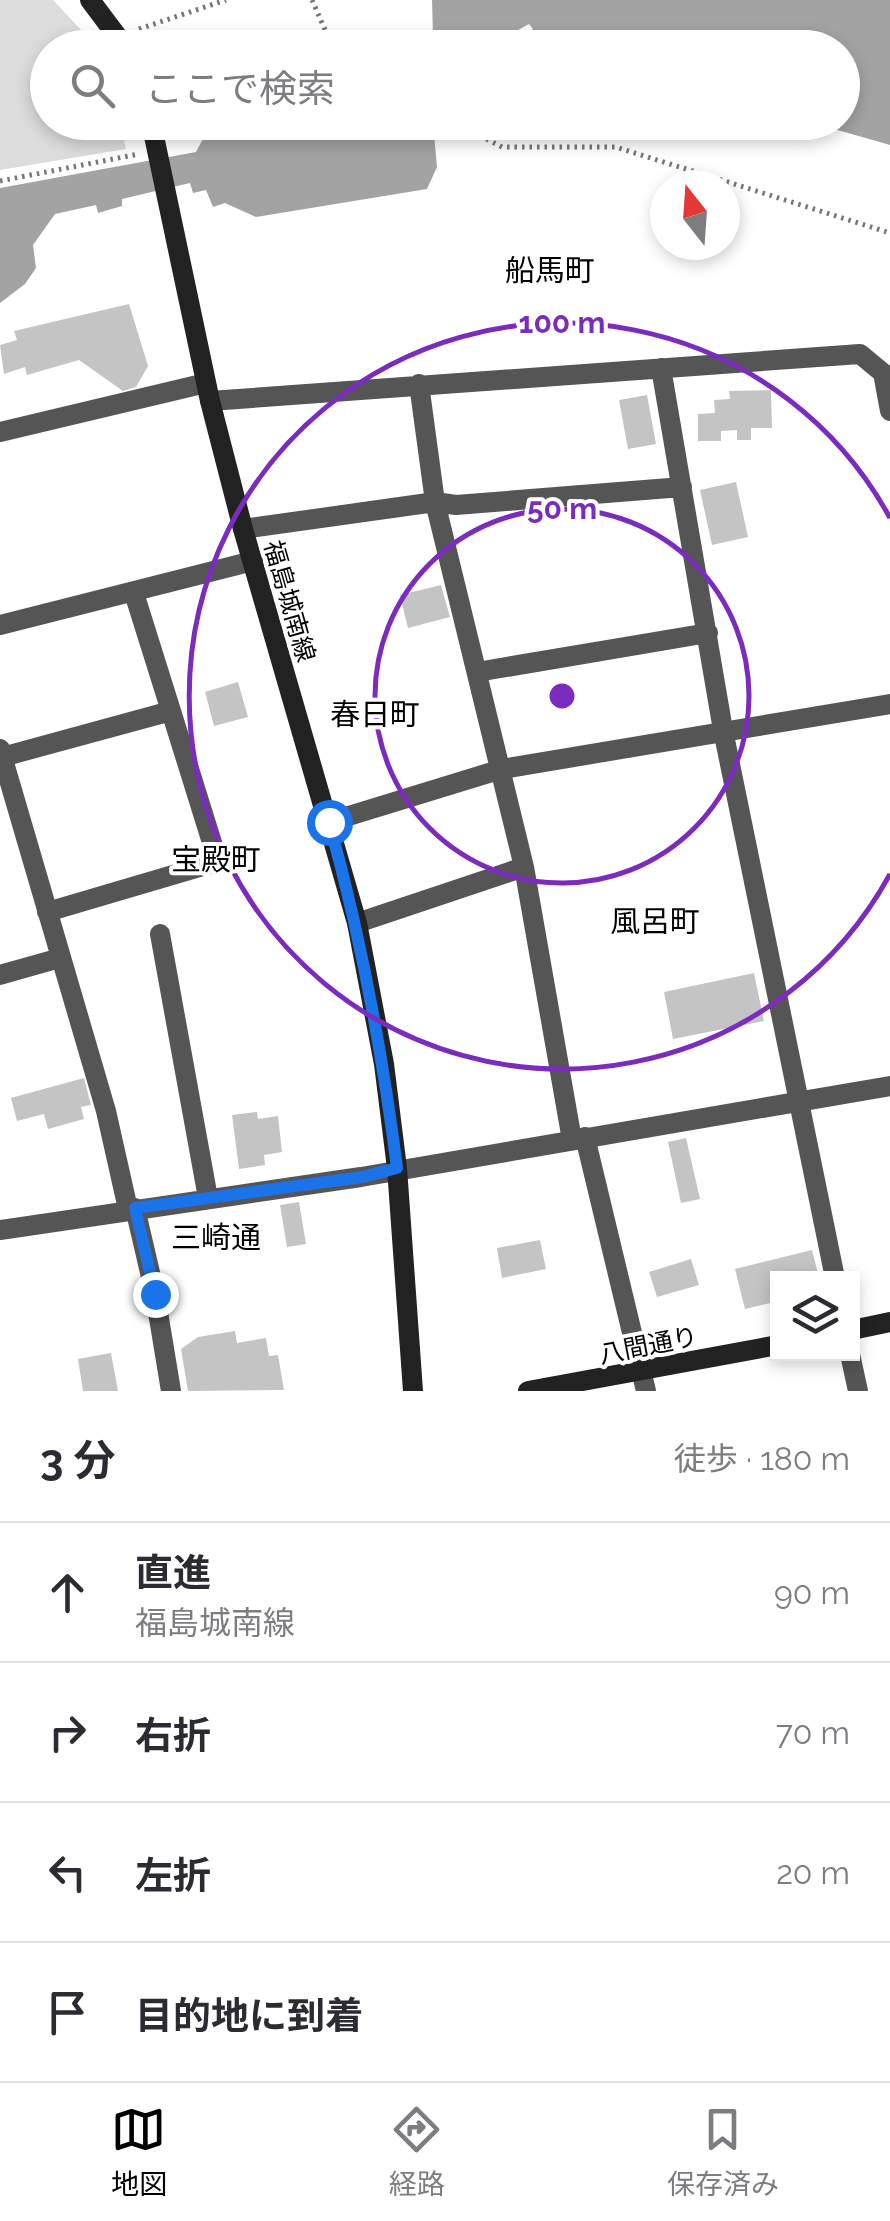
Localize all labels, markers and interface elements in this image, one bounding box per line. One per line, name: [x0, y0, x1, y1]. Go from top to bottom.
search box: [30, 30, 860, 140]
icon: search: [65, 58, 120, 113]
text: ここで検索: [145, 66, 335, 111]
north arrow: [650, 170, 740, 260]
district label: 船馬町: [505, 253, 595, 288]
text: 100 m: [519, 305, 605, 340]
text: 50 m: [527, 491, 597, 526]
street label: 福島城南線: [258, 537, 322, 665]
centre of rings: [544, 678, 580, 714]
district label: 春日町: [330, 697, 420, 732]
route start: [307, 800, 353, 846]
district label: 宝殿町: [171, 842, 261, 877]
district label: 風呂町: [610, 904, 700, 939]
district label: 三崎通: [171, 1220, 261, 1255]
map controls: [770, 1271, 860, 1361]
button: layers: [770, 1271, 860, 1361]
route end: [133, 1272, 179, 1318]
street label: 八間通り: [596, 1321, 700, 1369]
text: 3 分: [40, 1436, 116, 1485]
text: 徒歩 · 180 m: [674, 1440, 850, 1477]
text: 直進: [135, 1550, 211, 1595]
icon: ahead: [40, 1565, 95, 1620]
text: 90 m: [774, 1574, 850, 1611]
text: 福島城南線: [135, 1604, 295, 1641]
icon: right: [40, 1705, 95, 1760]
text: 右折: [135, 1713, 211, 1758]
text: 70 m: [776, 1714, 850, 1751]
icon: left: [40, 1845, 95, 1900]
text: 左折: [135, 1853, 211, 1898]
text: 20 m: [776, 1854, 850, 1891]
icon: arrive: [40, 1985, 95, 2040]
text: 目的地に到着: [135, 1993, 363, 2038]
tab: 地図: [111, 2102, 167, 2202]
tab: 経路: [389, 2102, 445, 2202]
tab: 保存済み: [667, 2102, 779, 2202]

